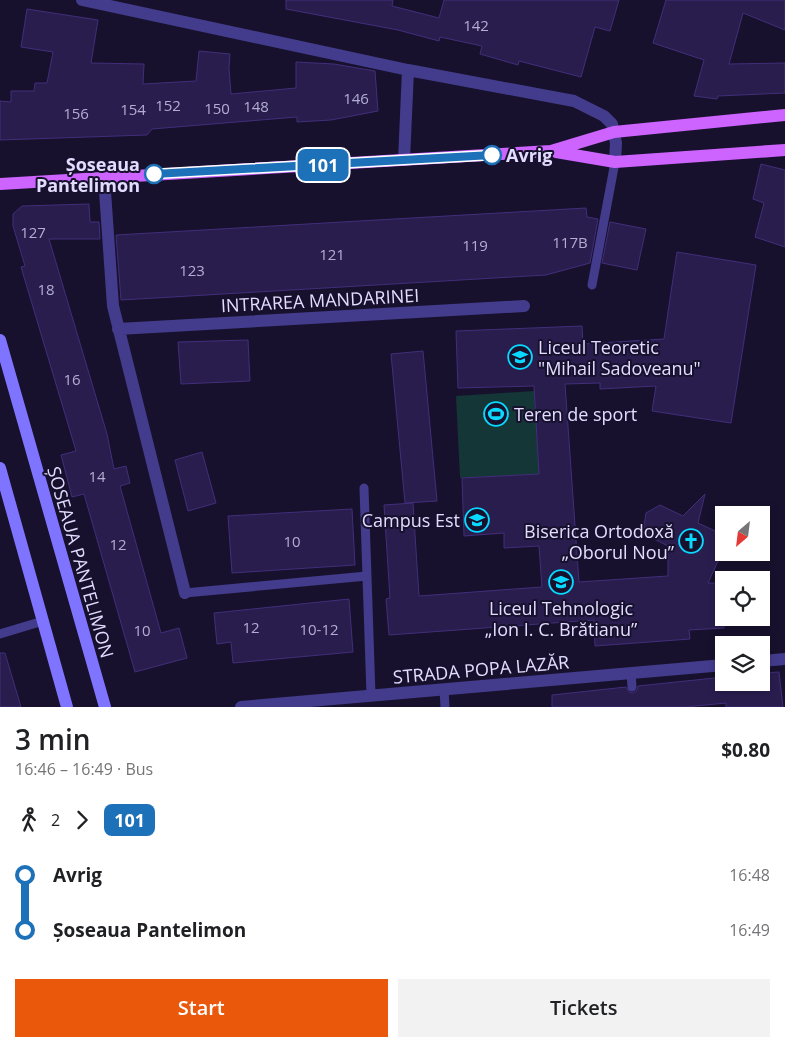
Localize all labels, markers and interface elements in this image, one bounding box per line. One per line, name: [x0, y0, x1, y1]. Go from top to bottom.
house number: 142: [463, 15, 489, 35]
house number: 146: [343, 88, 369, 108]
house number: 152: [155, 95, 181, 115]
house number: 148: [243, 96, 269, 116]
house number: 150: [204, 98, 230, 118]
house number: 154: [120, 99, 146, 119]
house number: 156: [63, 103, 89, 123]
place label: Avrig: [506, 143, 553, 167]
marker: Avrig: [482, 145, 502, 165]
line badge: 101: [294, 149, 352, 181]
place label: Șoseaua Pantelimon: [36, 152, 140, 197]
text: 101: [308, 153, 338, 177]
marker: Șoseaua Pantelimon: [144, 164, 164, 184]
house number: 127: [20, 222, 46, 242]
house number: 117B: [552, 232, 588, 252]
house number: 119: [462, 235, 488, 255]
house number: 121: [319, 244, 345, 264]
house number: 123: [179, 260, 205, 280]
house number: 18: [37, 279, 55, 299]
street label: INTRAREA MANDARINEI: [220, 283, 420, 317]
place label: Liceul Teoretic "Mihail Sadoveanu": [538, 335, 701, 380]
school or university icon: Liceul Teoretic "Mihail Sadoveanu": [507, 344, 533, 370]
house number: 16: [63, 369, 81, 389]
sports icon: Teren de sport: [483, 401, 509, 427]
place label: Teren de sport: [514, 402, 637, 426]
street label: ȘOSEAUA PANTELIMON: [42, 463, 120, 661]
house number: 14: [88, 466, 106, 486]
north arrow: [715, 506, 770, 561]
map controls: [715, 506, 770, 691]
school or university icon: Campus Est: [464, 507, 490, 533]
place label: Campus Est: [362, 508, 460, 532]
place label: Biserica Ortodoxă „Oborul Nou”: [524, 519, 675, 564]
church icon: Biserica Ortodoxă „Oborul Nou”: [678, 528, 704, 554]
house number: 10: [283, 531, 301, 551]
house number: 12: [109, 534, 127, 554]
school or university icon: Liceul Tehnologic „Ion I. C. Brătianu”: [548, 569, 574, 595]
button: locate: [715, 571, 770, 626]
place label: Liceul Tehnologic „Ion I. C. Brătianu”: [485, 596, 638, 641]
house number: 12: [242, 617, 260, 637]
house number: 10-12: [299, 619, 339, 639]
house number: 10: [133, 620, 151, 640]
button: layers: [715, 636, 770, 691]
street label: STRADA POPA LAZĂR: [392, 649, 570, 689]
text: 3 min: [15, 720, 91, 758]
text: $0.80: [721, 737, 770, 763]
text: 16:46 – 16:49 · Bus: [15, 758, 153, 780]
icon: walk: [15, 806, 43, 834]
icon: forward: [68, 806, 96, 834]
text: 101: [114, 808, 145, 832]
text: 2: [51, 809, 60, 831]
text: Avrig: [53, 862, 102, 888]
text: 16:48: [729, 864, 770, 886]
text: Șoseaua Pantelimon: [53, 917, 246, 943]
text: 16:49: [729, 919, 770, 941]
button: Start: [15, 979, 388, 1037]
button: Tickets: [398, 979, 770, 1037]

